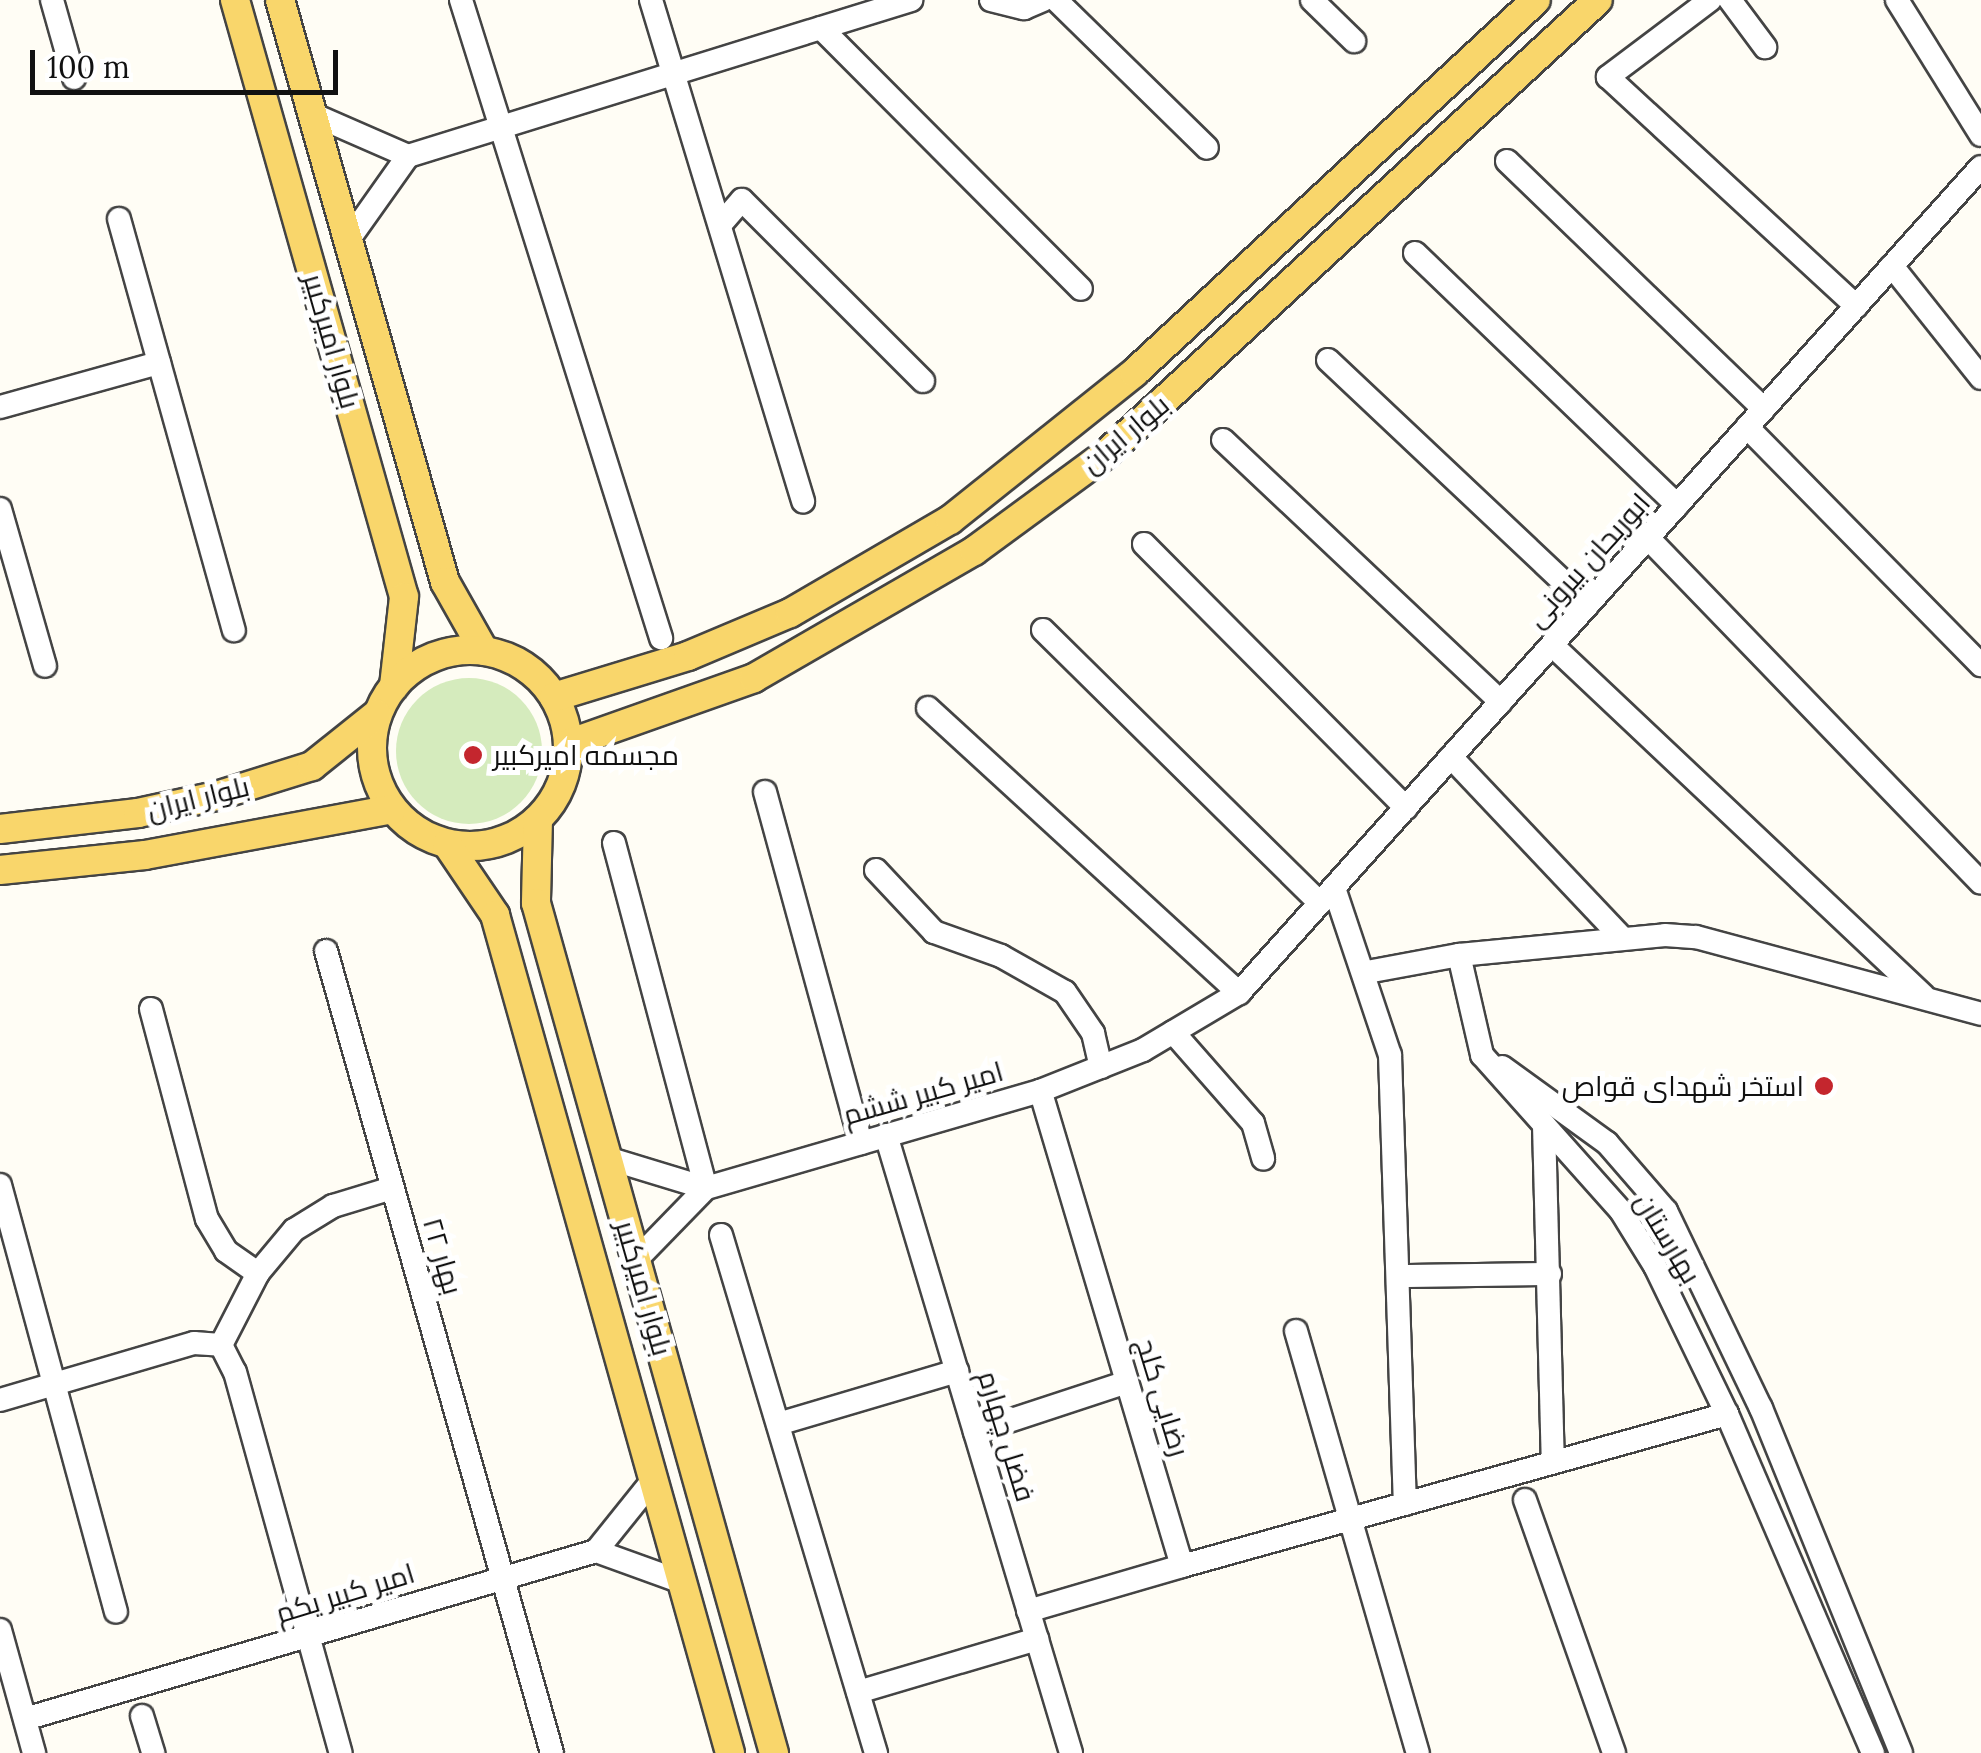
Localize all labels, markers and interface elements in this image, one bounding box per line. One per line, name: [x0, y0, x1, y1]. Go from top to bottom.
scale bar: [35, 30, 342, 92]
text: 100 m: [47, 48, 130, 86]
street label: بلوار امیرکبیر: [297, 270, 367, 412]
street label: بلوار ایران: [1074, 388, 1176, 480]
street label: ابوریحان بیرونی: [1519, 486, 1657, 634]
place label: مجسمه امیرکبیر: [493, 738, 679, 772]
marker: مجسمه امیرکبیر: [462, 744, 484, 766]
street label: بلوار ایران: [143, 769, 253, 827]
street label: امیر کبیر ششم: [839, 1054, 1007, 1132]
place label: استخر شهدای قواص: [1562, 1069, 1804, 1103]
marker: استخر شهدای قواص: [1813, 1075, 1835, 1097]
street label: بهارستان: [1628, 1187, 1708, 1289]
street label: بهار ۲۲: [416, 1214, 470, 1298]
street label: بلوار امیرکبیر: [609, 1217, 679, 1359]
street label: رضایی کلج: [1129, 1334, 1197, 1460]
street label: فضل چهارم: [971, 1367, 1043, 1505]
street label: امیر کبیر یکم: [271, 1556, 419, 1630]

